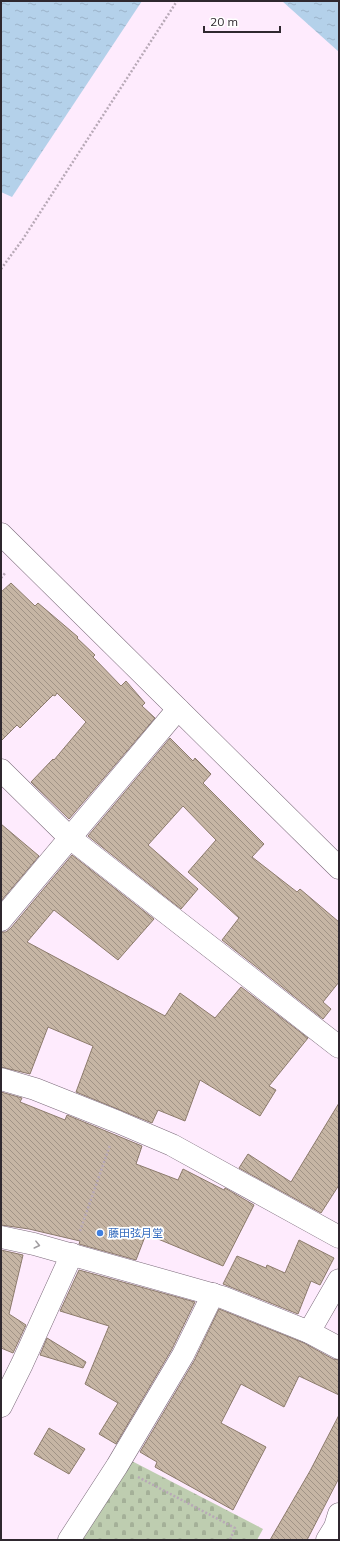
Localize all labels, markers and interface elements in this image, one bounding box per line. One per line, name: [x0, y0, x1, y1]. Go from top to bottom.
scale bar: [204, 8, 280, 34]
text: 20 m: [210, 14, 238, 29]
place label: 藤田弦月堂: [108, 1226, 163, 1240]
marker: 藤田弦月堂: [95, 1228, 105, 1238]
one-way arrow: [33, 1240, 40, 1248]

